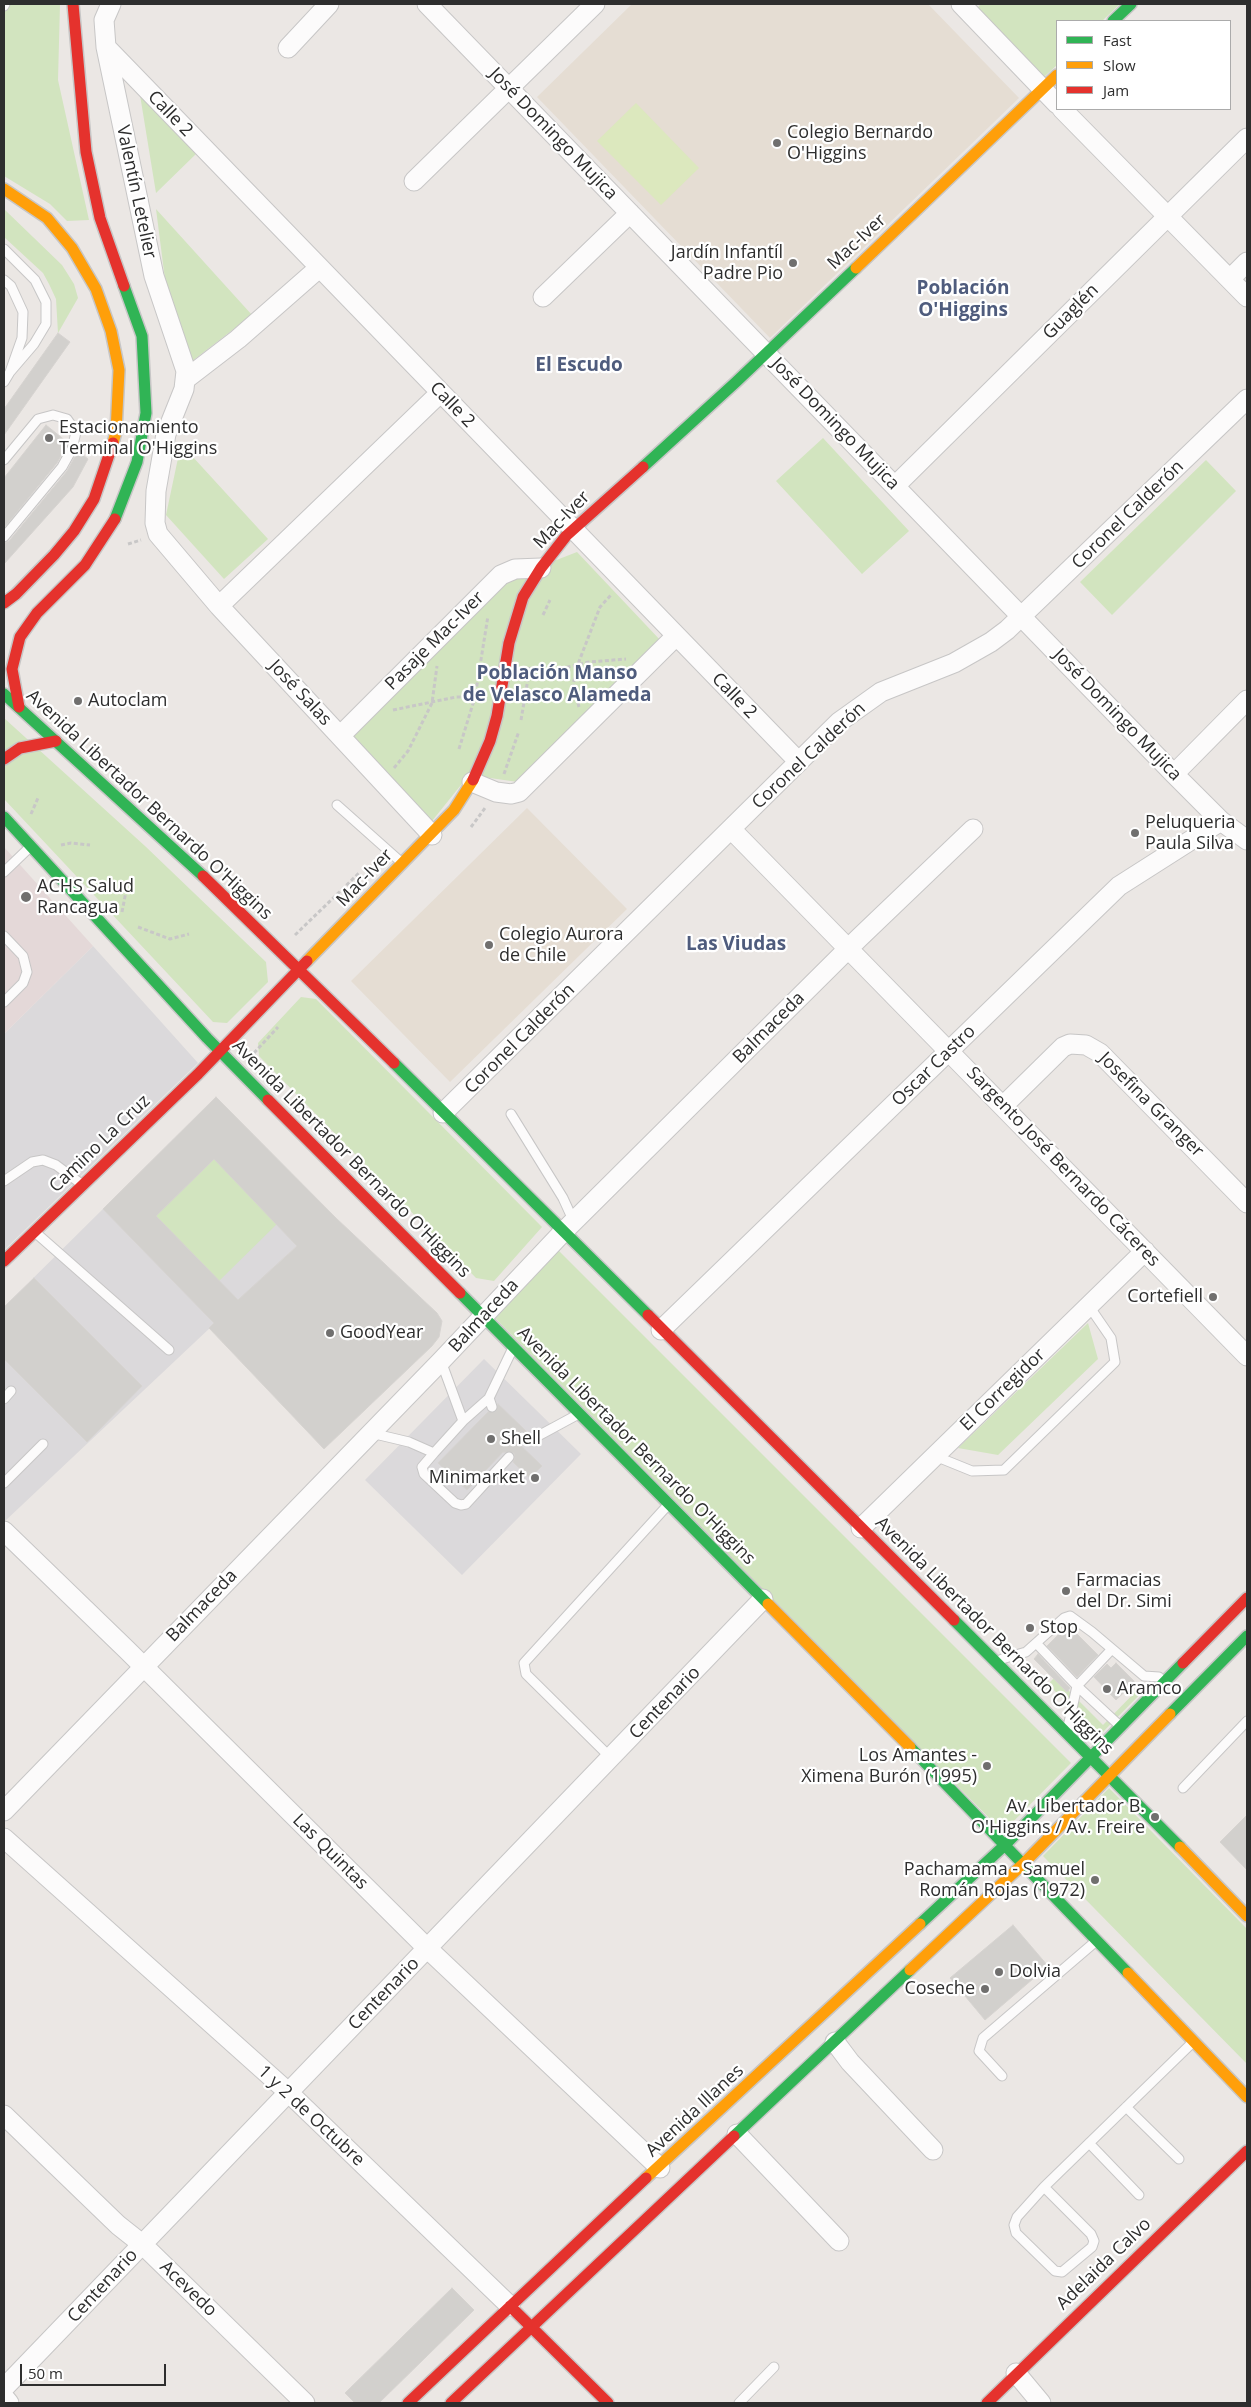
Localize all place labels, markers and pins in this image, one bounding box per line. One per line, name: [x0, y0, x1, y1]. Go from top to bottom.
place label: Colegio Bernardo O'Higgins: [787, 122, 933, 164]
marker: Colegio Bernardo O'Higgins: [771, 137, 783, 149]
place label: Jardín Infantíl Padre Pio: [671, 242, 783, 284]
marker: Jardín Infantíl Padre Pio: [787, 257, 799, 269]
place label: Estacionamiento Terminal O'Higgins: [59, 417, 217, 459]
marker: Estacionamiento Terminal O'Higgins: [43, 432, 55, 444]
place label: Autoclam: [88, 690, 167, 712]
marker: Autoclam: [72, 695, 84, 707]
place label: Peluqueria Paula Silva: [1145, 812, 1236, 854]
marker: Peluqueria Paula Silva: [1129, 827, 1141, 839]
place label: ACHS Salud Rancagua: [37, 876, 134, 919]
marker: ACHS Salud Rancagua: [19, 890, 33, 904]
place label: Colegio Aurora de Chile: [499, 924, 624, 966]
marker: Colegio Aurora de Chile: [483, 939, 495, 951]
place label: Cortefiell: [1127, 1286, 1203, 1308]
marker: Cortefiell: [1207, 1291, 1219, 1303]
place label: GoodYear: [340, 1322, 423, 1344]
marker: GoodYear: [324, 1327, 336, 1339]
place label: Shell: [501, 1428, 541, 1450]
marker: Shell: [485, 1433, 497, 1445]
place label: Minimarket: [429, 1467, 525, 1489]
marker: Minimarket: [529, 1472, 541, 1484]
place label: Farmacias del Dr. Simi: [1076, 1570, 1172, 1612]
marker: Farmacias del Dr. Simi: [1060, 1585, 1072, 1597]
place label: Stop: [1040, 1617, 1078, 1639]
marker: Stop: [1024, 1622, 1036, 1634]
place label: Aramco: [1117, 1678, 1182, 1700]
marker: Aramco: [1101, 1683, 1113, 1695]
place label: Los Amantes - Ximena Burón (1995): [801, 1745, 977, 1788]
marker: Los Amantes - Ximena Burón (1995): [981, 1760, 993, 1772]
place label: Av. Libertador B. O'Higgins / Av. Freire: [971, 1796, 1145, 1838]
marker: Av. Libertador B. O'Higgins / Av. Freire: [1149, 1811, 1161, 1823]
place label: Pachamama - Samuel Román Rojas (1972): [904, 1859, 1085, 1902]
marker: Pachamama - Samuel Román Rojas (1972): [1089, 1874, 1101, 1886]
place label: Dolvia: [1009, 1961, 1061, 1983]
marker: Dolvia: [993, 1966, 1005, 1978]
place label: Coseche: [904, 1978, 975, 2000]
marker: Coseche: [979, 1983, 991, 1995]

